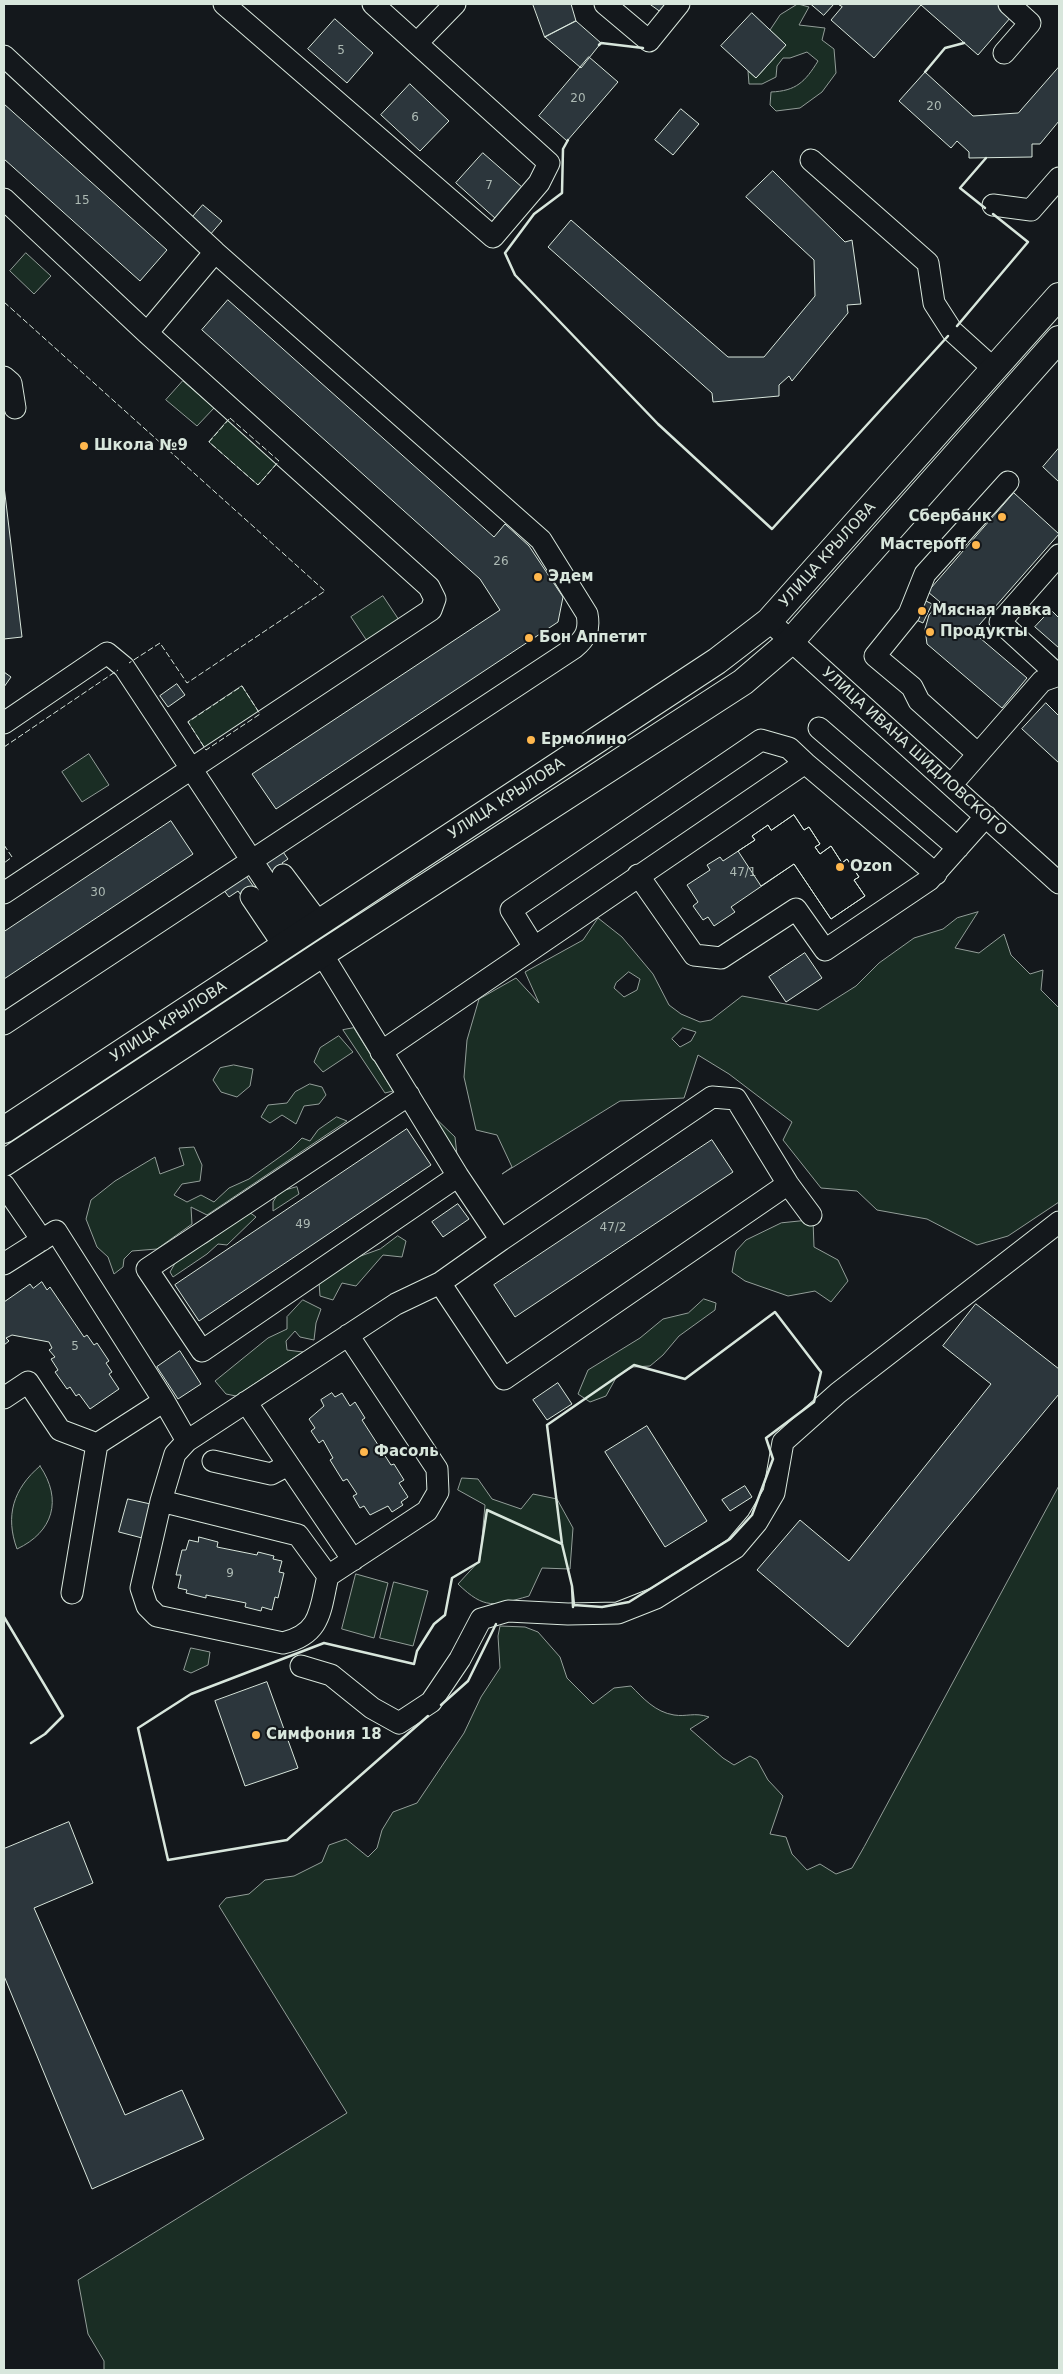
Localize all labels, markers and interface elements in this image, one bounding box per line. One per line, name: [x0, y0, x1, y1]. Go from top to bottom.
house number: 5: [337, 44, 345, 58]
house number: 20: [570, 92, 586, 106]
house number: 20: [926, 100, 942, 114]
house number: 6: [411, 111, 419, 125]
house number: 7: [485, 179, 493, 193]
house number: 15: [74, 194, 90, 208]
place label: Школа №9: [94, 437, 188, 455]
marker: Школа №9: [78, 440, 90, 452]
street label: УЛИЦА КРЫЛОВА: [776, 499, 880, 611]
place label: Сбербанк: [908, 508, 992, 526]
marker: Сбербанк: [996, 511, 1008, 523]
place label: Мастерoff: [880, 536, 966, 554]
marker: Мастерoff: [970, 539, 982, 551]
house number: 26: [493, 555, 509, 569]
place label: Эдем: [548, 568, 594, 586]
marker: Эдем: [532, 571, 544, 583]
place label: Мясная лавка: [932, 602, 1052, 620]
marker: Мясная лавка: [916, 605, 928, 617]
place label: Продукты: [940, 623, 1028, 641]
marker: Продукты: [924, 626, 936, 638]
place label: Бон Аппетит: [539, 629, 647, 647]
marker: Бон Аппетит: [523, 632, 535, 644]
street label: УЛИЦА ИВАНА ШИДЛОВСКОГО: [818, 664, 1010, 840]
place label: Ермолино: [541, 731, 627, 749]
marker: Ермолино: [525, 734, 537, 746]
street label: УЛИЦА КРЫЛОВА: [446, 755, 568, 843]
place label: Ozon: [850, 858, 892, 876]
marker: Ozon: [834, 861, 846, 873]
house number: 47/1: [730, 866, 756, 880]
house number: 30: [90, 886, 106, 900]
street label: УЛИЦА КРЫЛОВА: [108, 978, 230, 1066]
house number: 49: [295, 1218, 311, 1232]
house number: 47/2: [600, 1221, 626, 1235]
house number: 5: [71, 1340, 79, 1354]
place label: Фасоль: [374, 1443, 439, 1461]
marker: Фасоль: [358, 1446, 370, 1458]
house number: 9: [226, 1567, 234, 1581]
place label: Симфония 18: [266, 1726, 382, 1744]
marker: Симфония 18: [250, 1729, 262, 1741]

